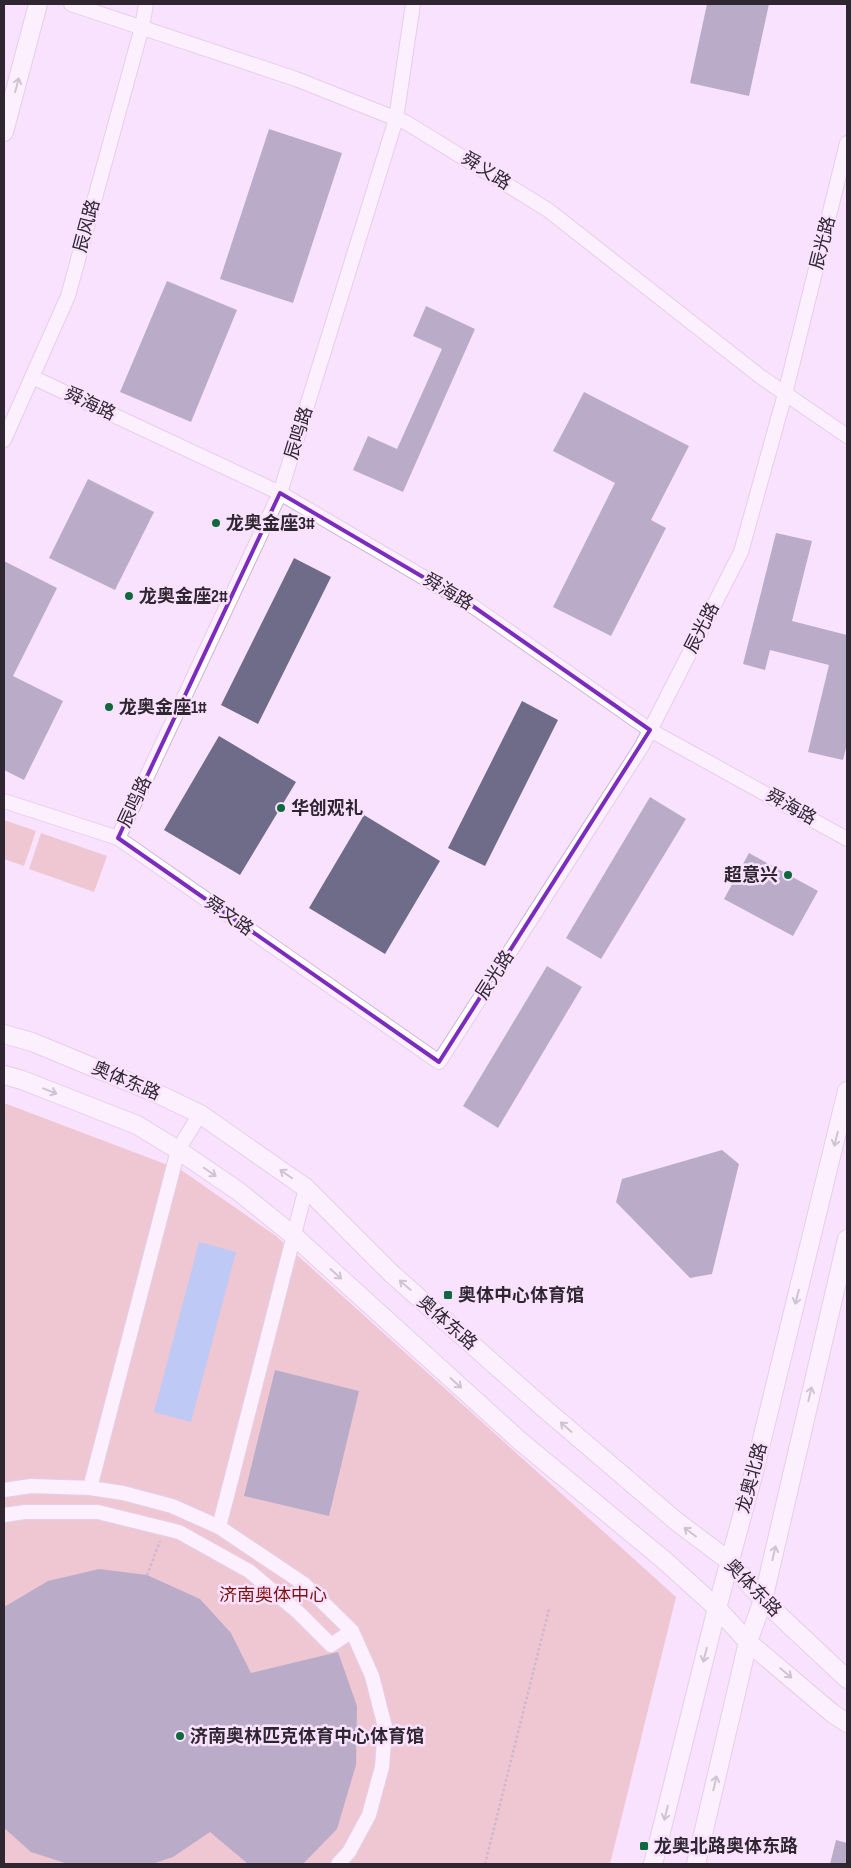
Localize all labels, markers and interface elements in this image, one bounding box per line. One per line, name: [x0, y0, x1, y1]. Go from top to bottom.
one-way arrow: [13, 78, 22, 94]
street label: 舜义路: [458, 148, 514, 194]
street label: 辰风路: [70, 197, 104, 255]
street label: 辰光路: [806, 214, 840, 272]
street label: 舜海路: [61, 383, 119, 425]
street label: 辰鸣路: [281, 404, 317, 462]
place label: 龙奥金座3#: [226, 513, 315, 534]
marker: 龙奥金座3#: [210, 517, 222, 529]
street label: 舜海路: [419, 569, 477, 615]
place label: 龙奥金座2#: [139, 586, 228, 607]
marker: 龙奥金座2#: [123, 590, 135, 602]
street label: 辰光路: [680, 599, 724, 657]
place label: 龙奥金座1#: [119, 697, 207, 718]
marker: 龙奥金座1#: [103, 701, 115, 713]
street label: 辰鸣路: [114, 773, 156, 831]
street label: 舜海路: [762, 785, 820, 829]
place label: 华创观礼: [291, 798, 363, 819]
marker: 华创观礼: [275, 802, 287, 814]
place label: 超意兴: [724, 864, 778, 886]
marker: 超意兴: [782, 869, 794, 881]
street label: 舜文路: [201, 892, 257, 940]
street label: 辰光路: [471, 947, 519, 1003]
street label: 奥体东路: [89, 1057, 163, 1105]
one-way arrow: [42, 1087, 57, 1096]
one-way arrow: [831, 1130, 840, 1146]
one-way arrow: [202, 1167, 216, 1177]
one-way arrow: [280, 1169, 294, 1179]
one-way arrow: [329, 1268, 342, 1280]
one-way arrow: [398, 1279, 411, 1291]
place label: 奥体中心体育馆: [458, 1285, 584, 1306]
one-way arrow: [792, 1288, 801, 1304]
marker: 奥体中心体育馆: [442, 1289, 454, 1301]
street label: 奥体东路: [413, 1291, 481, 1355]
one-way arrow: [450, 1377, 462, 1389]
one-way arrow: [806, 1387, 815, 1403]
one-way arrow: [560, 1421, 573, 1433]
street label: 龙奥北路: [733, 1441, 771, 1515]
one-way arrow: [683, 1527, 697, 1537]
one-way arrow: [770, 1545, 779, 1561]
street label: 奥体东路: [720, 1555, 786, 1621]
park label: 济南奥体中心: [219, 1585, 327, 1606]
one-way arrow: [700, 1646, 709, 1662]
one-way arrow: [779, 1668, 792, 1679]
place label: 济南奥林匹克体育中心体育馆: [190, 1726, 424, 1747]
marker: 济南奥林匹克体育中心体育馆: [174, 1730, 186, 1742]
one-way arrow: [711, 1775, 720, 1791]
one-way arrow: [661, 1804, 670, 1820]
place label: 龙奥北路奥体东路: [654, 1836, 798, 1857]
marker: 龙奥北路奥体东路: [638, 1840, 650, 1852]

